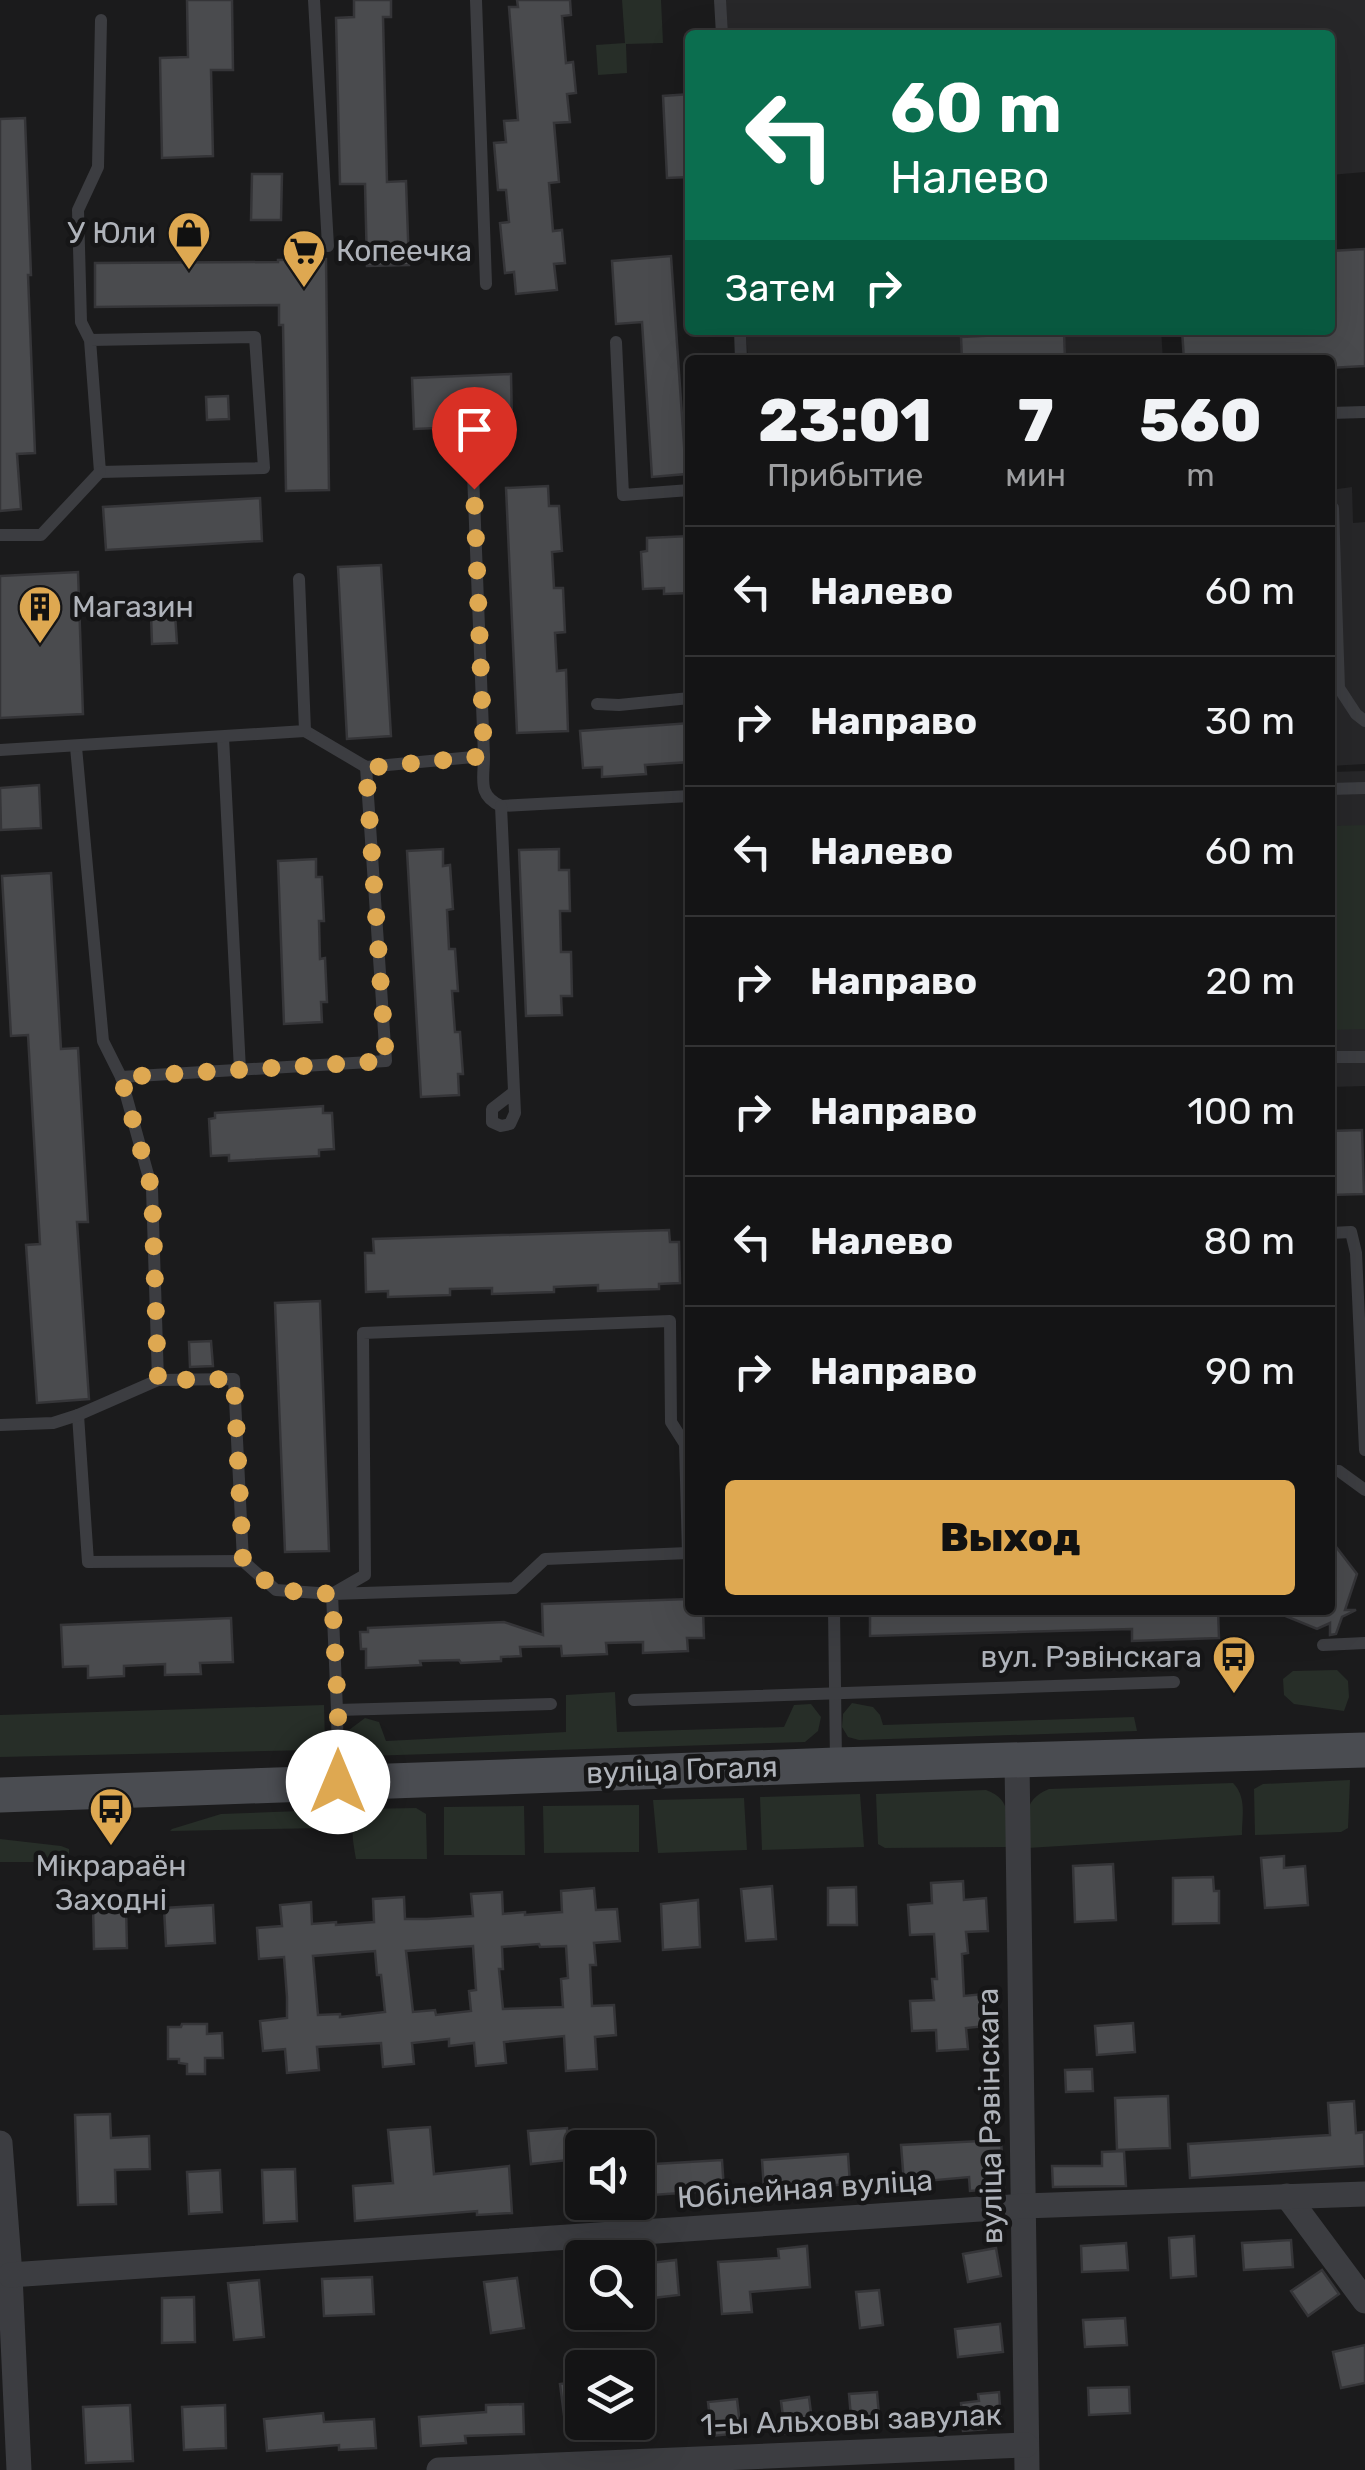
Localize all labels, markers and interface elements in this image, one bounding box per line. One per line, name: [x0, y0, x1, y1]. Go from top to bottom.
text: 60 m: [890, 67, 1062, 150]
icon: left: [725, 70, 855, 200]
text: Налево: [890, 151, 1049, 204]
shop icon: У Юли: [166, 210, 212, 271]
place label: У Юли: [67, 215, 156, 251]
supermarket icon: Копеечка: [281, 228, 327, 289]
place label: Копеечка: [336, 233, 472, 269]
icon: right: [856, 260, 911, 315]
text: Затем: [725, 265, 836, 311]
text: 23:01: [758, 385, 932, 456]
text: 7: [1018, 385, 1054, 456]
text: 560: [1139, 385, 1262, 456]
pin: [432, 387, 517, 490]
icon: arrive: [447, 402, 502, 457]
text: Прибытие: [767, 456, 923, 494]
text: мин: [1005, 456, 1066, 494]
text: m: [1186, 456, 1215, 494]
icon: left: [725, 564, 780, 619]
text: Налево: [810, 568, 953, 614]
text: 60 m: [1205, 568, 1295, 614]
building icon: Магазин: [17, 584, 63, 645]
place label: Магазин: [72, 589, 194, 625]
icon: right: [725, 694, 780, 749]
text: Направо: [810, 698, 977, 744]
text: 30 m: [1205, 698, 1295, 744]
icon: left: [725, 824, 780, 879]
text: Налево: [810, 828, 953, 874]
text: 60 m: [1205, 828, 1295, 874]
icon: right: [725, 954, 780, 1009]
text: Направо: [810, 958, 977, 1004]
text: 20 m: [1205, 958, 1295, 1004]
icon: right: [725, 1084, 780, 1139]
text: Направо: [810, 1088, 977, 1134]
text: 100 m: [1187, 1088, 1295, 1134]
icon: left: [725, 1214, 780, 1269]
text: Налево: [810, 1218, 953, 1264]
text: 80 m: [1204, 1218, 1295, 1264]
icon: right: [725, 1344, 780, 1399]
text: Направо: [810, 1348, 977, 1394]
text: 90 m: [1205, 1348, 1295, 1394]
button: Выход: [725, 1480, 1295, 1595]
bus stop icon: вул. Рэвінскага: [1211, 1634, 1257, 1695]
place label: вул. Рэвінскага: [980, 1639, 1202, 1675]
position arrow: [286, 1730, 390, 1834]
street label: вуліца Гогаля: [586, 1749, 778, 1791]
bus stop icon: Мікрараён Заходні: [88, 1786, 134, 1847]
place label: Мікрараён Заходні: [35, 1848, 187, 1918]
street label: вуліца Рэвінскага: [970, 1988, 1010, 2244]
map controls: [565, 2130, 655, 2440]
button: sound: [565, 2130, 655, 2220]
street label: Юбілейная вуліца: [676, 2162, 934, 2216]
button: search: [565, 2240, 655, 2330]
button: layers: [565, 2350, 655, 2440]
street label: 1-ы Альховы завулак: [700, 2397, 1002, 2443]

